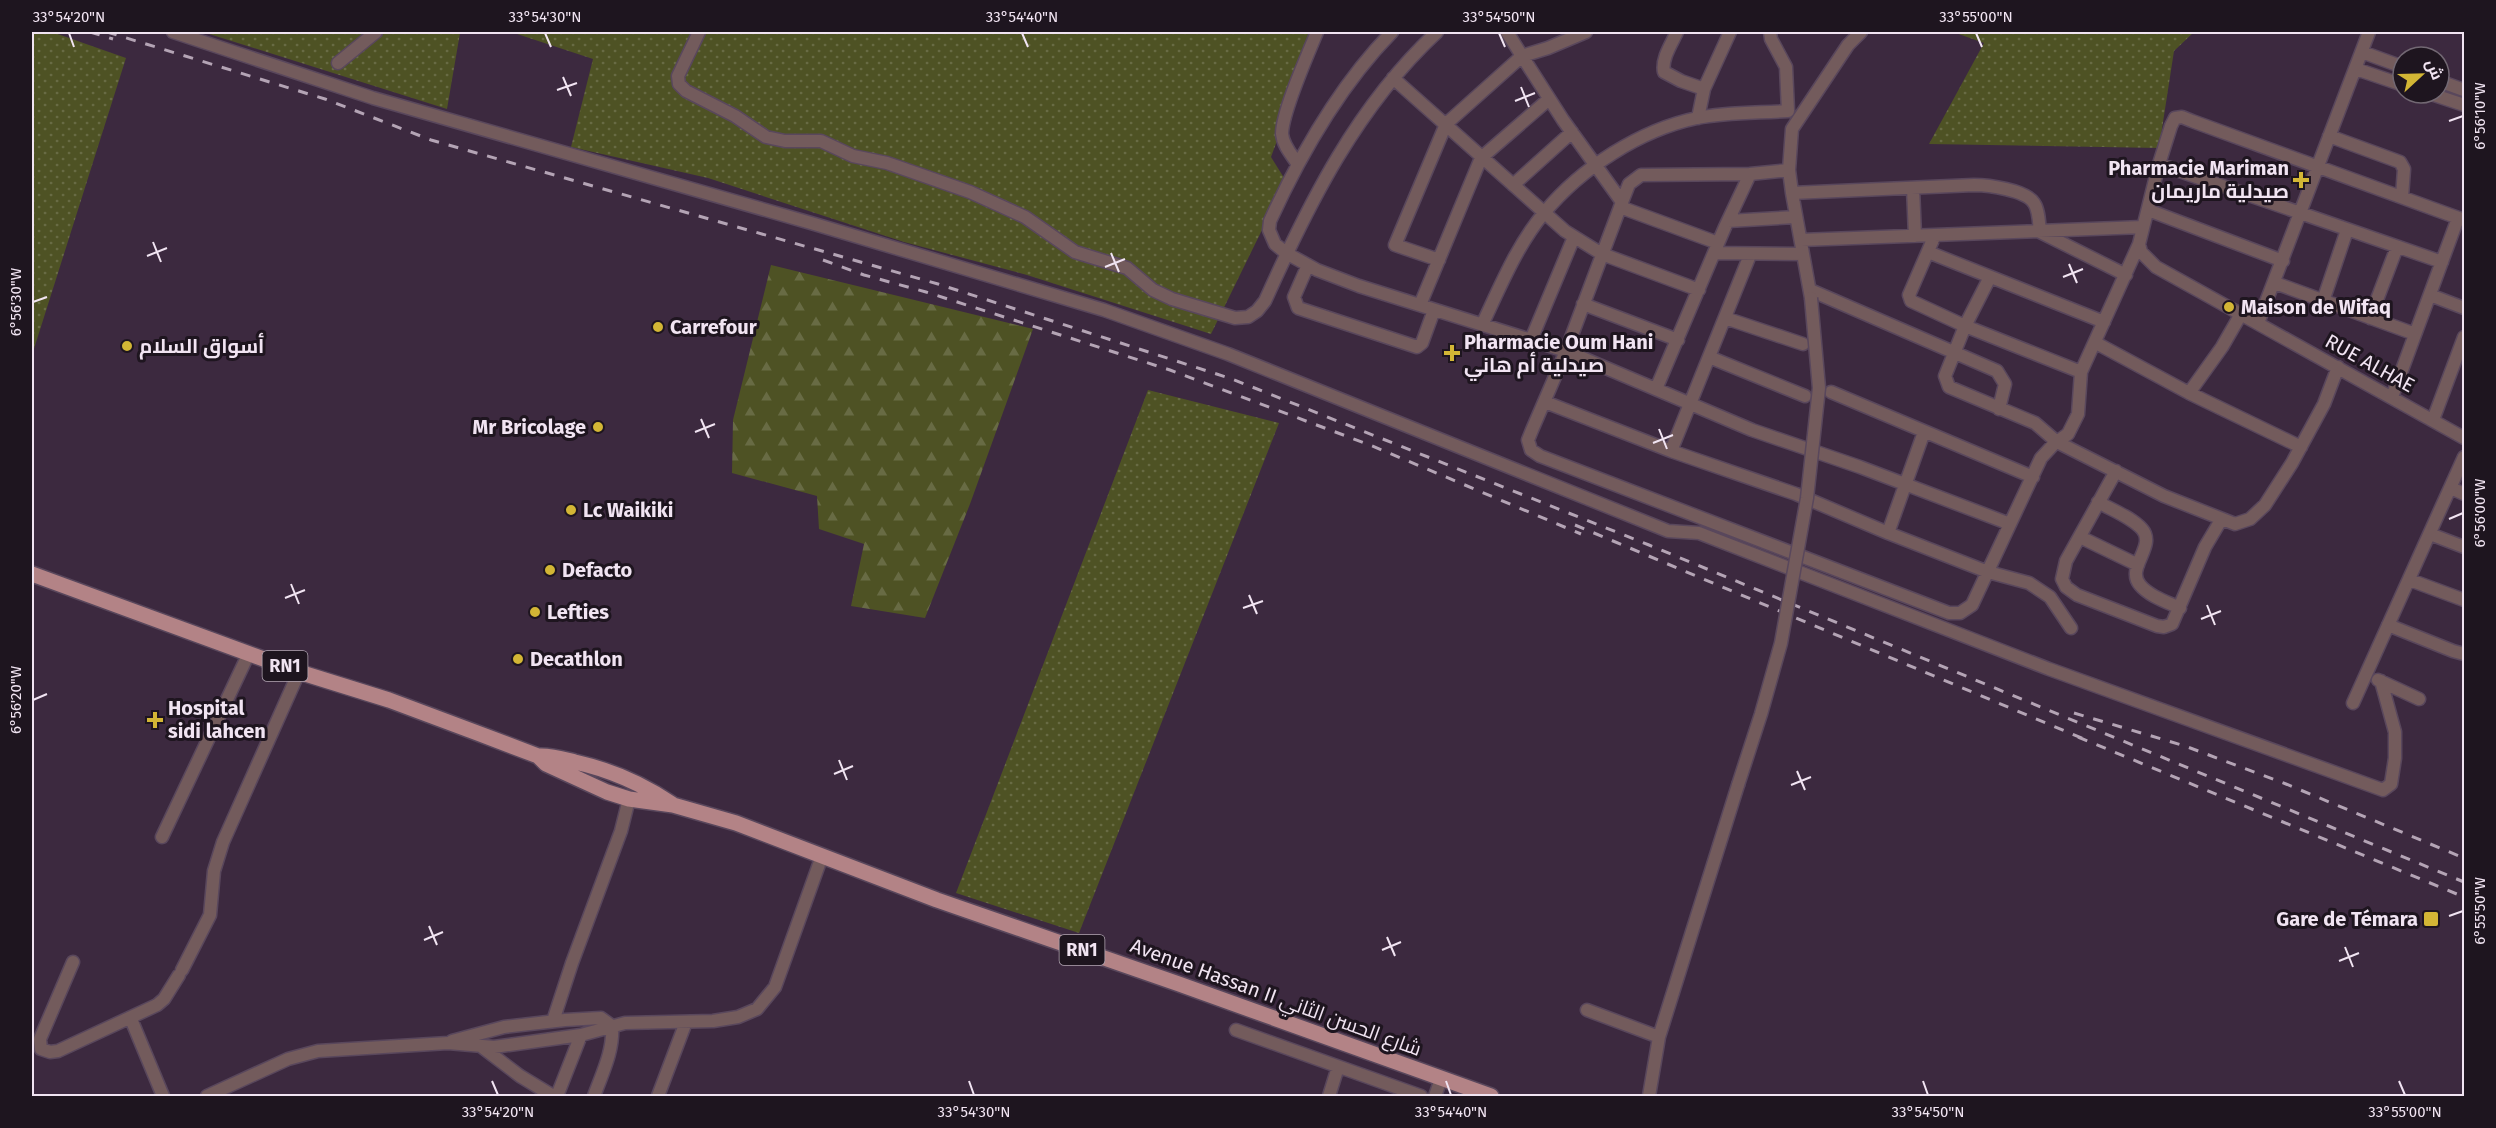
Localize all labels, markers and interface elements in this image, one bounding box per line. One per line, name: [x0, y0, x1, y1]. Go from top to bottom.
text: 33°54'20"N: [33, 8, 105, 26]
text: 33°54'30"N: [509, 8, 581, 26]
text: 33°54'40"N: [986, 8, 1058, 26]
text: 33°54'50"N: [1463, 8, 1535, 26]
text: 33°55'00"N: [1939, 8, 2013, 26]
north arrow: [2391, 45, 2451, 105]
text: ش: [2422, 56, 2447, 83]
text: 6°56'10"W: [2471, 82, 2489, 150]
place label: Pharmacie Mariman صيدلية ماريمان: [2108, 156, 2289, 203]
marker: Pharmacie Mariman صيدلية ماريمان: [2294, 173, 2308, 187]
text: 6°56'30"W: [7, 267, 25, 336]
place label: Maison de Wifaq: [2241, 295, 2391, 319]
marker: Maison de Wifaq: [2222, 300, 2236, 314]
place label: Carrefour: [670, 315, 758, 339]
marker: Carrefour: [651, 320, 665, 334]
street label: RUE ALHAE: [2321, 329, 2419, 397]
place label: Pharmacie Oum Hani صيدلية أم هاني: [1464, 330, 1653, 381]
place label: أسواق السلام: [139, 332, 264, 360]
marker: أسواق السلام: [120, 339, 134, 353]
marker: Pharmacie Oum Hani صيدلية أم هاني: [1445, 346, 1459, 360]
place label: Mr Bricolage: [472, 415, 586, 439]
marker: Mr Bricolage: [591, 420, 605, 434]
text: 6°56'00"W: [2471, 478, 2489, 548]
place label: Lc Waikiki: [583, 498, 673, 522]
marker: Lc Waikiki: [564, 503, 578, 517]
place label: Defacto: [562, 558, 633, 582]
marker: Defacto: [543, 563, 557, 577]
place label: Lefties: [547, 600, 609, 624]
marker: Lefties: [528, 605, 542, 619]
place label: Decathlon: [530, 647, 623, 671]
road number: RN1: [262, 651, 308, 681]
marker: Decathlon: [511, 652, 525, 666]
text: 6°56'20"W: [7, 665, 25, 734]
place label: Hospital sidi lahcen: [168, 696, 266, 743]
marker: Hospital sidi lahcen: [146, 711, 164, 729]
text: 6°55'50"W: [2471, 877, 2489, 945]
place label: Gare de Témara: [2276, 907, 2418, 931]
marker: Gare de Témara: [2422, 910, 2440, 928]
street label: Avenue Hassan II شارع الحسن الثاني: [1126, 933, 1425, 1065]
road number: RN1: [1060, 935, 1104, 965]
text: 33°54'20"N: [462, 1103, 534, 1121]
text: 33°54'30"N: [938, 1103, 1010, 1121]
text: 33°54'40"N: [1415, 1103, 1487, 1121]
text: 33°54'50"N: [1892, 1103, 1964, 1121]
text: 33°55'00"N: [2368, 1103, 2442, 1121]

